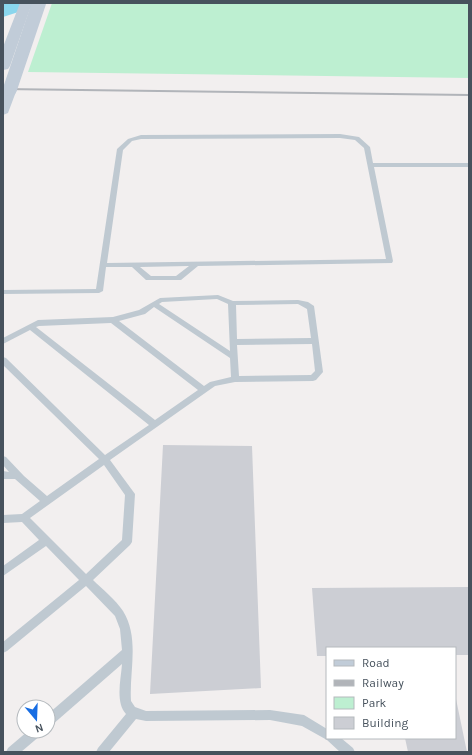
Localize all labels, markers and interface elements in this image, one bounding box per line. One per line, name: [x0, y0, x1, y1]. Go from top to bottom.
legend: [326, 647, 456, 739]
text: Road: [362, 656, 390, 670]
text: Railway: [362, 676, 404, 690]
text: Park: [362, 696, 387, 710]
north arrow: [16, 699, 56, 739]
text: Building: [362, 716, 409, 730]
text: N: [33, 721, 45, 735]

